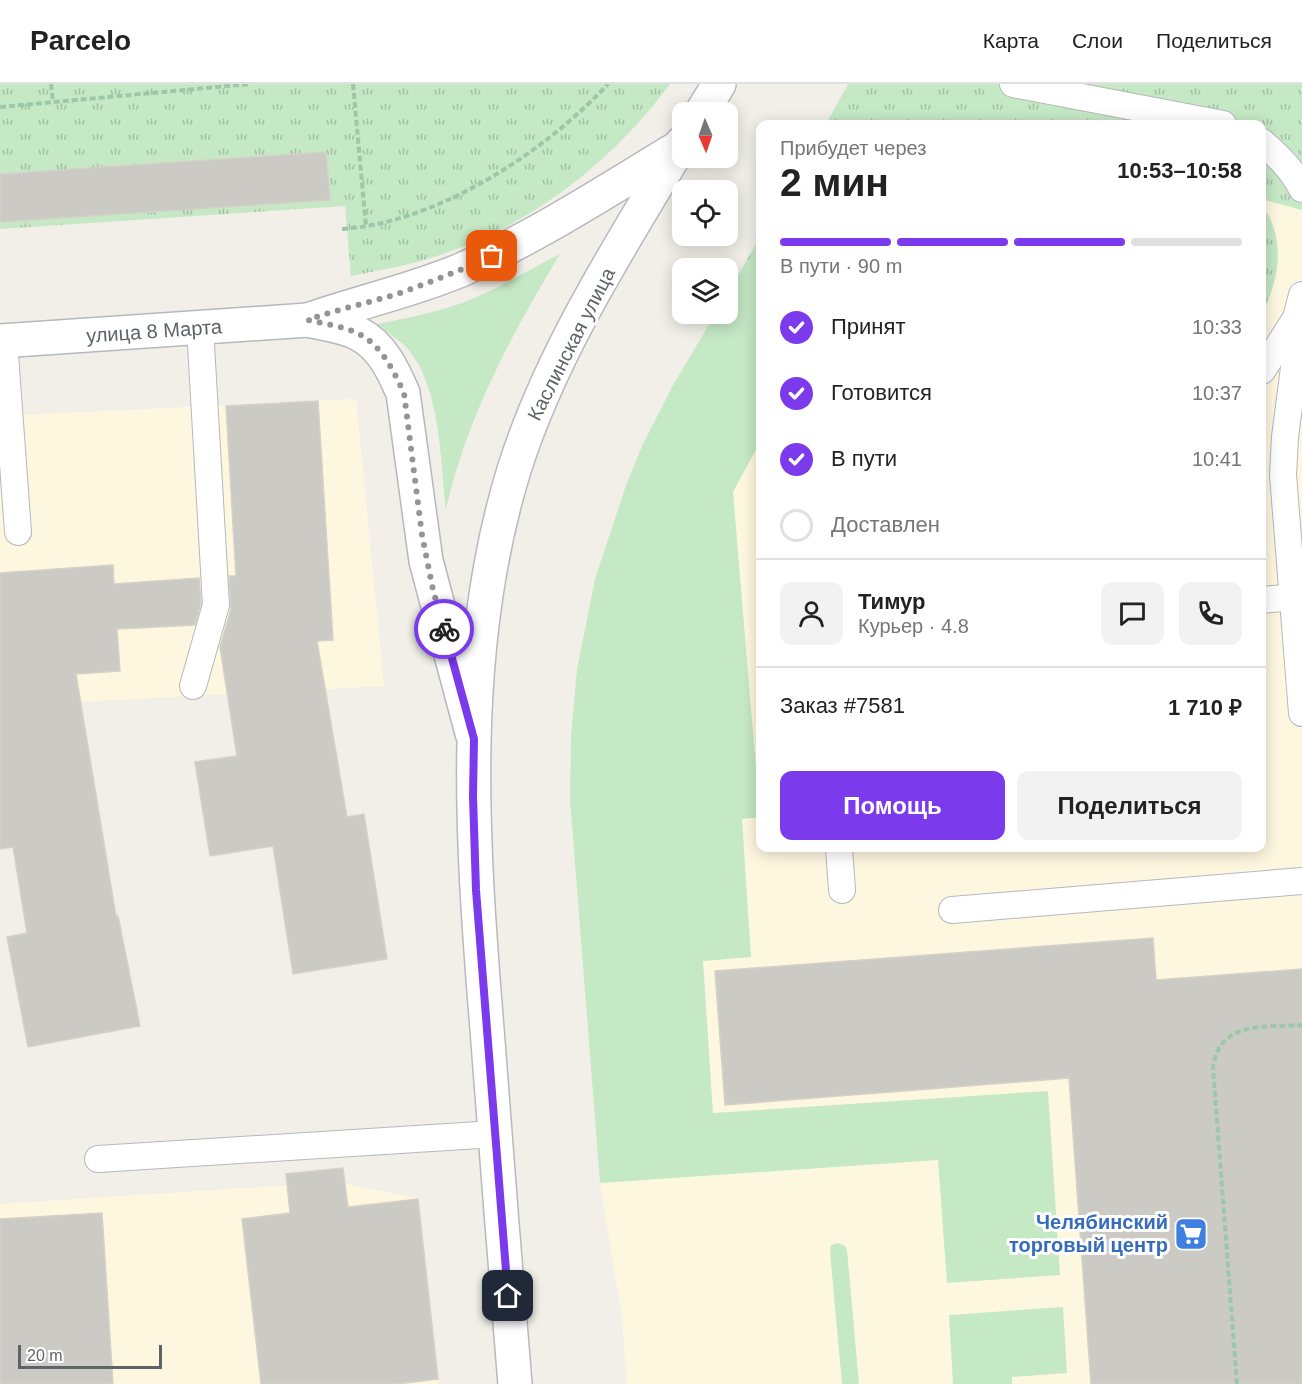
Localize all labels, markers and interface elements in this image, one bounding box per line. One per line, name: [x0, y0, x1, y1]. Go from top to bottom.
text: Parcelo: [30, 25, 131, 56]
text: Карта: [983, 29, 1039, 52]
text: Слои: [1072, 29, 1123, 52]
text: Поделиться: [1156, 29, 1272, 52]
north arrow: [672, 102, 738, 168]
map controls: [672, 102, 738, 324]
text: Прибудет через: [780, 137, 926, 159]
text: 10:53–10:58: [1117, 158, 1242, 183]
text: 2 мин: [780, 161, 889, 204]
button: locate: [672, 180, 738, 246]
pin: [466, 230, 517, 281]
icon: bag: [475, 239, 508, 272]
text: В пути · 90 m: [780, 255, 902, 277]
button: layers: [672, 258, 738, 324]
street label: Каслинская улица: [523, 263, 619, 424]
icon: check: [780, 311, 813, 344]
text: Принят: [831, 314, 905, 339]
street label: улица 8 Марта: [85, 315, 223, 347]
text: 10:33: [1192, 316, 1242, 338]
icon: check: [780, 377, 813, 410]
text: Готовится: [831, 380, 932, 405]
text: 10:37: [1192, 382, 1242, 404]
icon: check: [780, 443, 813, 476]
text: В пути: [831, 446, 897, 471]
text: 10:41: [1192, 448, 1242, 470]
text: Доставлен: [831, 512, 940, 537]
button: person: [780, 582, 843, 645]
button: chat: [1101, 582, 1164, 645]
button: phone: [1179, 582, 1242, 645]
text: Тимур: [858, 589, 926, 614]
courier: [414, 599, 474, 659]
icon: bike: [428, 613, 461, 646]
text: Курьер · 4.8: [858, 615, 969, 637]
text: Заказ #7581: [780, 693, 905, 718]
text: 1 710 ₽: [1168, 695, 1242, 720]
button: Помощь: [780, 771, 1005, 840]
button: Поделиться: [1017, 771, 1242, 840]
place label: Челябинский торговый центр: [1009, 1211, 1168, 1256]
supermarket icon: Челябинский торговый центр: [1173, 1216, 1209, 1252]
pin: [482, 1270, 533, 1321]
icon: home: [491, 1279, 524, 1312]
scale bar: [18, 1342, 162, 1370]
text: 20 m: [27, 1347, 63, 1364]

